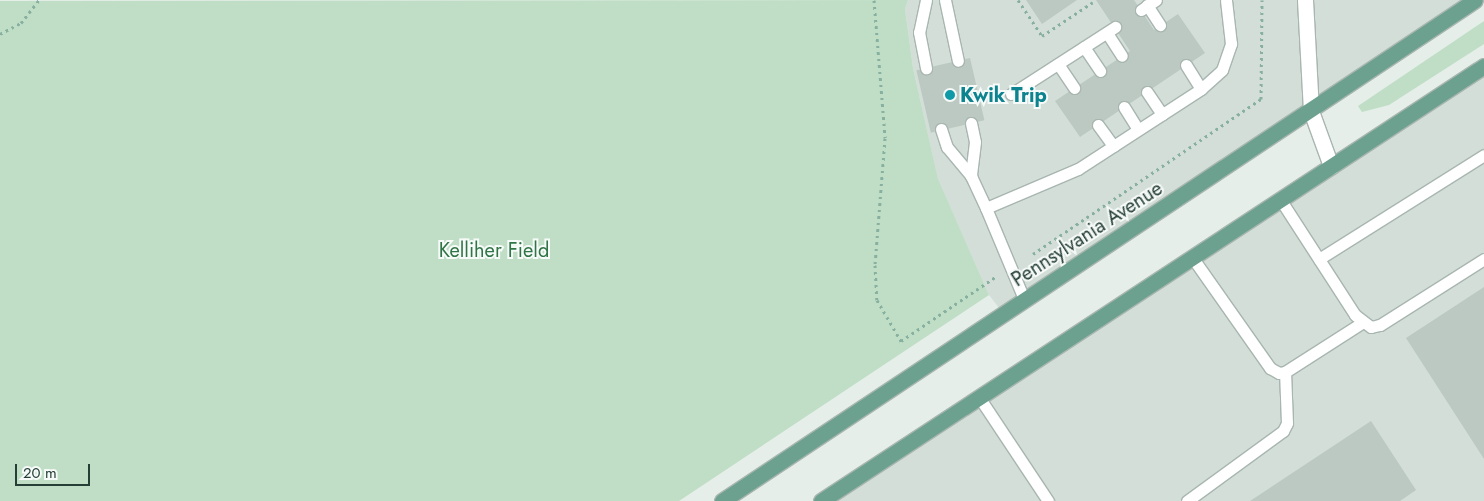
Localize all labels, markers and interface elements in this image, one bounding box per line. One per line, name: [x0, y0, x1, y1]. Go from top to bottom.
place label: Kwik Trip: [960, 83, 1047, 107]
marker: Kwik Trip: [944, 89, 956, 101]
street label: Pennsylvania Avenue: [1007, 176, 1167, 292]
park label: Kelliher Field: [439, 238, 549, 262]
scale bar: [18, 454, 92, 486]
text: 20 m: [23, 462, 57, 484]

